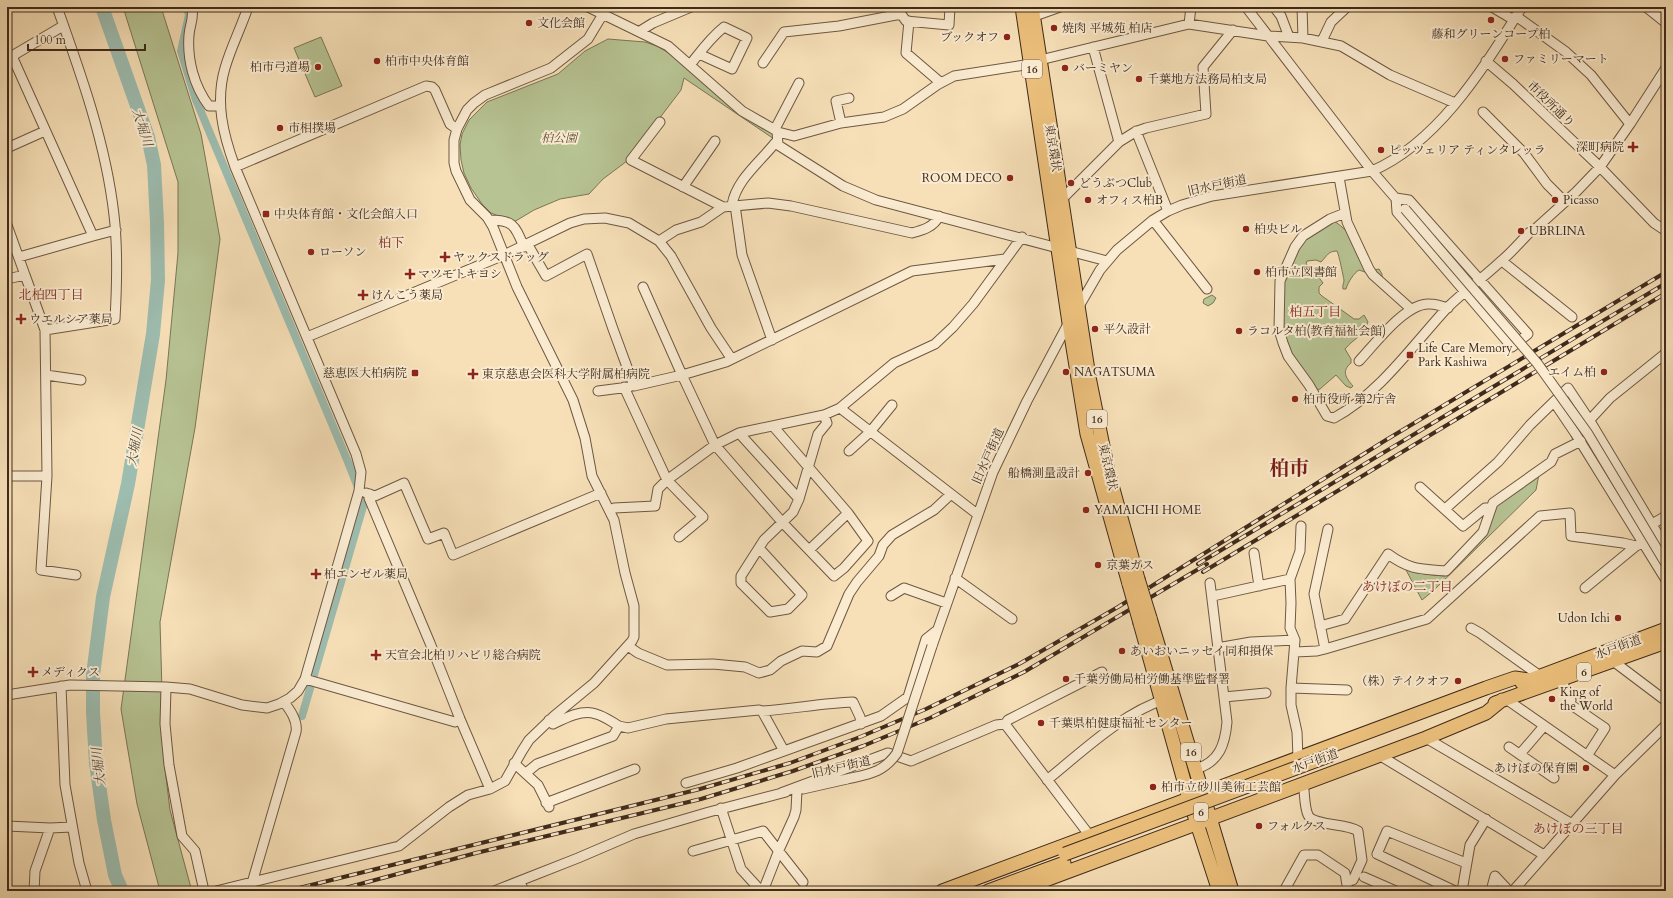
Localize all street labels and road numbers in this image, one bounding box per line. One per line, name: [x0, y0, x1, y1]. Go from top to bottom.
road number: 16: [1022, 60, 1042, 78]
street label: 市役所通り: [1524, 77, 1578, 131]
street label: 東京環状: [1041, 123, 1065, 173]
street label: 旧水戸街道: [1186, 171, 1248, 199]
road number: 16: [1087, 410, 1107, 428]
street label: 旧水戸街道: [968, 425, 1008, 487]
street label: 東京環状: [1095, 442, 1121, 492]
street label: 水戸街道: [1593, 631, 1643, 663]
road number: 6: [1577, 663, 1591, 681]
road number: 16: [1181, 743, 1201, 761]
street label: 水戸街道: [1290, 745, 1340, 777]
street label: 旧水戸街道: [810, 752, 872, 782]
road number: 6: [1194, 803, 1208, 821]

